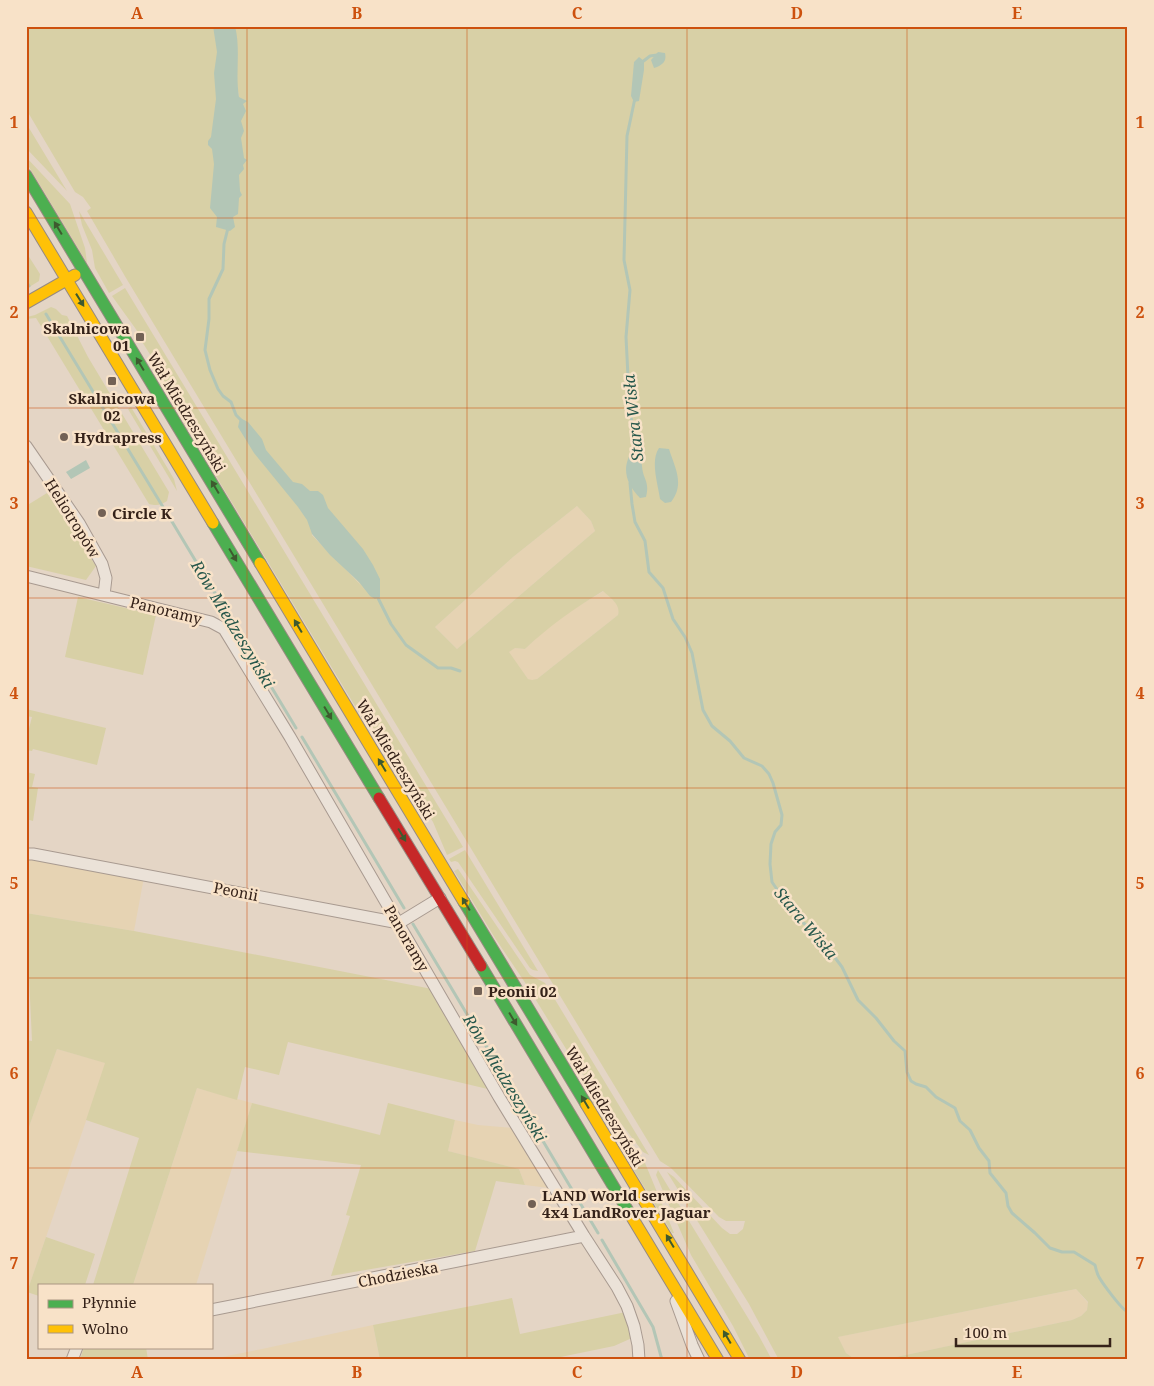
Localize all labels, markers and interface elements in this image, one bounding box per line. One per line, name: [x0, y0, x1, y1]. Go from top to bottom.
text: A: [131, 2, 144, 24]
text: B: [352, 2, 363, 24]
text: C: [572, 2, 583, 24]
text: D: [791, 2, 803, 24]
text: E: [1012, 2, 1022, 24]
text: 1: [9, 111, 19, 133]
text: 1: [1135, 111, 1145, 133]
one-way arrow: [54, 221, 63, 234]
one-way arrow: [75, 294, 84, 307]
text: 2: [9, 301, 19, 323]
text: 2: [1135, 301, 1145, 323]
place label: Skalnicowa 01: [43, 318, 130, 355]
marker: Skalnicowa 01: [134, 331, 146, 343]
street label: Wał Miedzeszyński: [143, 348, 231, 476]
one-way arrow: [136, 357, 145, 370]
water label: Stara Wisła: [617, 372, 649, 463]
marker: Skalnicowa 02: [106, 375, 118, 387]
place label: Skalnicowa 02: [69, 388, 155, 425]
place label: Hydrapress: [74, 427, 162, 447]
marker: Hydrapress: [58, 431, 70, 443]
street label: Heliotropów: [41, 475, 105, 561]
one-way arrow: [210, 480, 219, 493]
text: 3: [9, 492, 19, 514]
text: 3: [1135, 492, 1145, 514]
place label: Circle K: [112, 503, 173, 523]
marker: Circle K: [96, 507, 108, 519]
one-way arrow: [228, 548, 237, 561]
water label: Rów Miedzeszyński: [186, 555, 280, 692]
street label: Panoramy: [128, 591, 205, 629]
one-way arrow: [294, 620, 303, 633]
text: 4: [9, 682, 19, 704]
text: 4: [1135, 682, 1145, 704]
street label: Wał Miedzeszyński: [352, 695, 440, 823]
one-way arrow: [324, 707, 333, 720]
one-way arrow: [378, 759, 387, 772]
one-way arrow: [397, 828, 406, 841]
text: 5: [9, 872, 19, 894]
text: 5: [1135, 872, 1145, 894]
street label: Peonii: [212, 877, 260, 905]
water label: Stara Wisła: [769, 882, 843, 964]
one-way arrow: [462, 898, 471, 911]
street label: Panoramy: [380, 901, 434, 975]
place label: Peonii 02: [488, 981, 557, 1001]
marker: Peonii 02: [472, 985, 484, 997]
water label: Rów Miedzeszyński: [458, 1009, 552, 1146]
one-way arrow: [508, 1012, 518, 1025]
street label: Wał Miedzeszyński: [561, 1042, 649, 1170]
text: 6: [9, 1062, 19, 1084]
text: 6: [1135, 1062, 1145, 1084]
one-way arrow: [581, 1096, 590, 1109]
place label: LAND World serwis 4x4 LandRover Jaguar: [542, 1185, 711, 1222]
marker: LAND World serwis 4x4 LandRover Jaguar: [526, 1198, 538, 1210]
one-way arrow: [665, 1235, 674, 1248]
text: 7: [9, 1252, 19, 1274]
text: 7: [1135, 1252, 1145, 1274]
street label: Chodzieska: [356, 1256, 440, 1292]
legend: [38, 1284, 212, 1348]
text: Płynnie: [82, 1292, 137, 1312]
scale bar: [956, 1316, 1110, 1348]
text: Wolno: [82, 1318, 128, 1338]
text: 100 m: [964, 1322, 1007, 1342]
one-way arrow: [723, 1331, 732, 1344]
text: A: [131, 1361, 144, 1383]
text: B: [352, 1361, 363, 1383]
text: C: [572, 1361, 583, 1383]
text: D: [791, 1361, 803, 1383]
text: E: [1012, 1361, 1022, 1383]

